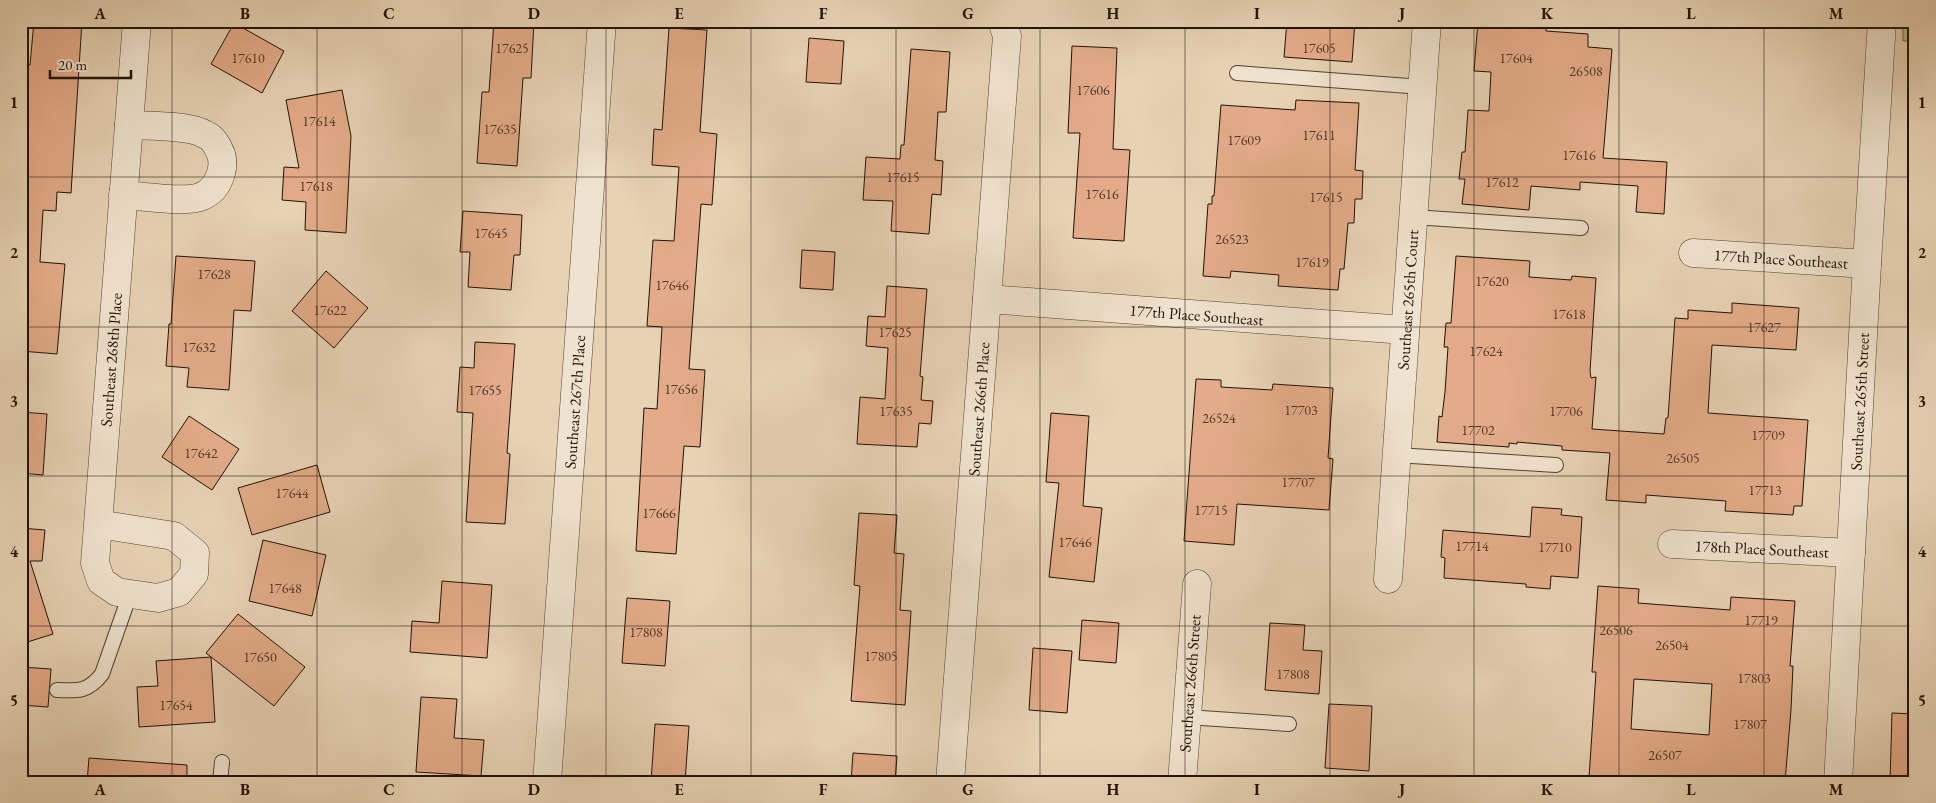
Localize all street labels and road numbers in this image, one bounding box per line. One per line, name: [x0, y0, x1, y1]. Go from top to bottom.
street label: Southeast 265th Court: [1393, 229, 1423, 371]
street label: 177th Place Southeast: [1713, 244, 1848, 274]
street label: Southeast 268th Place: [96, 292, 127, 427]
street label: 177th Place Southeast: [1129, 300, 1264, 330]
street label: Southeast 265th Street: [1845, 332, 1874, 471]
street label: Southeast 267th Place: [560, 334, 590, 470]
street label: Southeast 266th Place: [963, 341, 995, 477]
street label: 178th Place Southeast: [1694, 535, 1829, 563]
street label: Southeast 266th Street: [1174, 614, 1206, 753]

